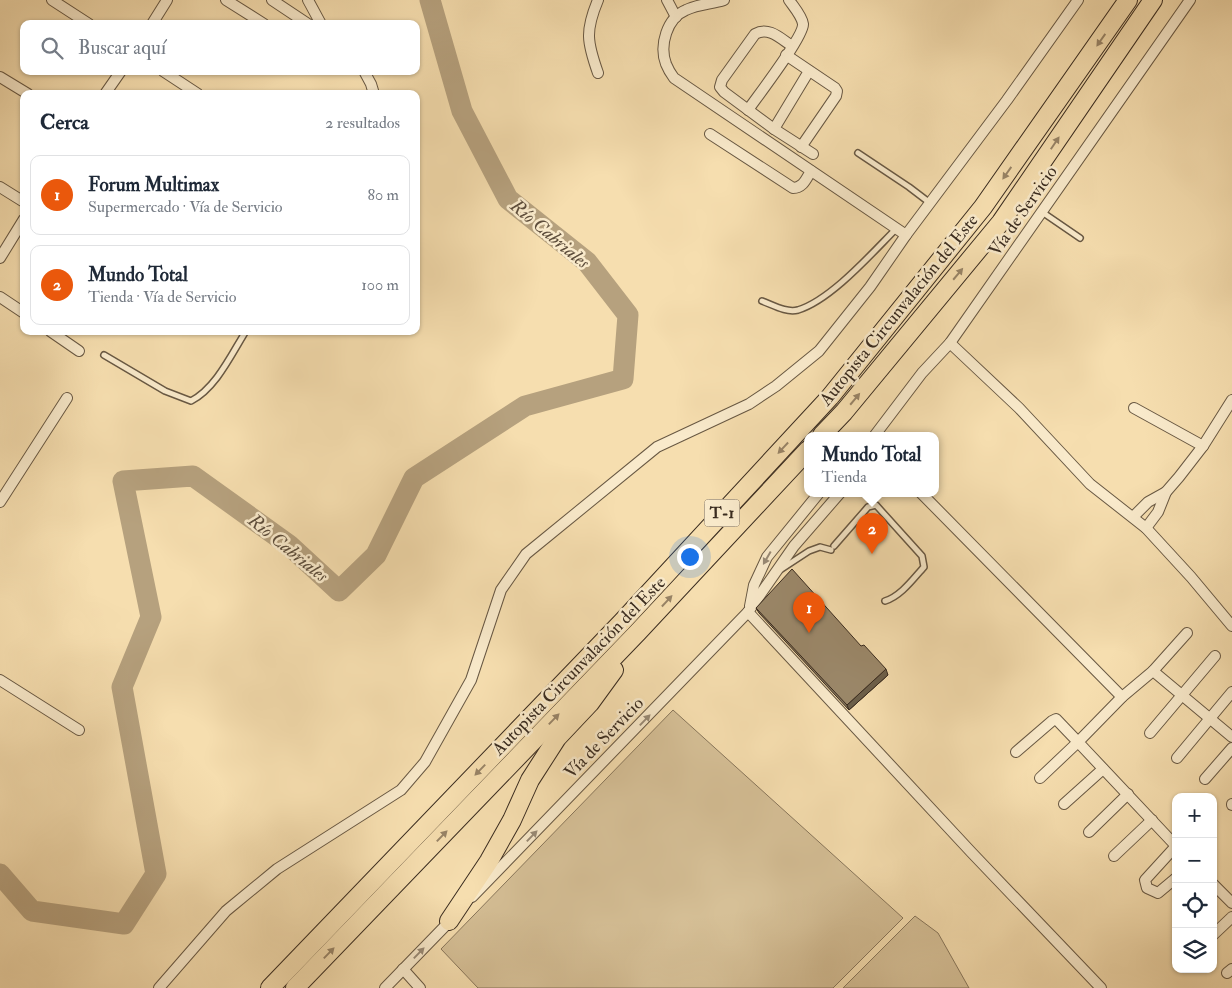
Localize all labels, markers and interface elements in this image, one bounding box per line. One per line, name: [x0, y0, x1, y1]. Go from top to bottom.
search box: [20, 20, 420, 75]
one-way arrow: [1095, 33, 1106, 46]
icon: search: [38, 34, 66, 62]
text: Buscar aquí: [78, 36, 166, 60]
text: Cerca: [40, 109, 89, 136]
text: 2 resultados: [325, 113, 400, 133]
one-way arrow: [1050, 136, 1060, 150]
street label: Vía de Servicio: [983, 161, 1063, 261]
one-way arrow: [1002, 166, 1012, 180]
text: Forum Multimax: [88, 173, 219, 197]
text: 1: [54, 185, 60, 205]
text: 80 m: [368, 185, 399, 205]
water label: Río Cabriales: [505, 193, 595, 275]
text: Supermercado · Vía de Servicio: [88, 197, 283, 217]
street label: Autopista Circunvalación del Este: [814, 209, 984, 411]
text: Mundo Total: [88, 263, 188, 287]
one-way arrow: [953, 267, 964, 280]
text: 2: [53, 275, 61, 295]
text: 100 m: [361, 275, 399, 295]
text: Tienda · Vía de Servicio: [88, 287, 236, 307]
one-way arrow: [849, 393, 860, 406]
popup: [804, 432, 939, 497]
one-way arrow: [777, 442, 789, 454]
text: Mundo Total: [822, 443, 921, 467]
text: Tienda: [822, 467, 867, 487]
road number: T-1: [704, 499, 740, 526]
water label: Río Cabriales: [242, 508, 333, 588]
pin: 2: [856, 513, 888, 554]
your location: [677, 544, 703, 570]
one-way arrow: [763, 552, 772, 565]
street label: Autopista Circunvalación del Este: [487, 571, 671, 761]
pin: 1: [793, 592, 825, 633]
one-way arrow: [661, 595, 673, 607]
street label: Vía de Servicio: [559, 692, 649, 784]
one-way arrow: [548, 713, 560, 725]
one-way arrow: [639, 714, 651, 726]
one-way arrow: [474, 764, 486, 776]
map controls: [1172, 793, 1217, 973]
button: +: [1172, 793, 1217, 838]
one-way arrow: [436, 830, 448, 842]
one-way arrow: [526, 831, 538, 843]
button: −: [1172, 838, 1217, 883]
button: locate: [1172, 883, 1217, 928]
button: layers: [1172, 928, 1217, 973]
one-way arrow: [323, 947, 335, 959]
one-way arrow: [413, 947, 425, 959]

